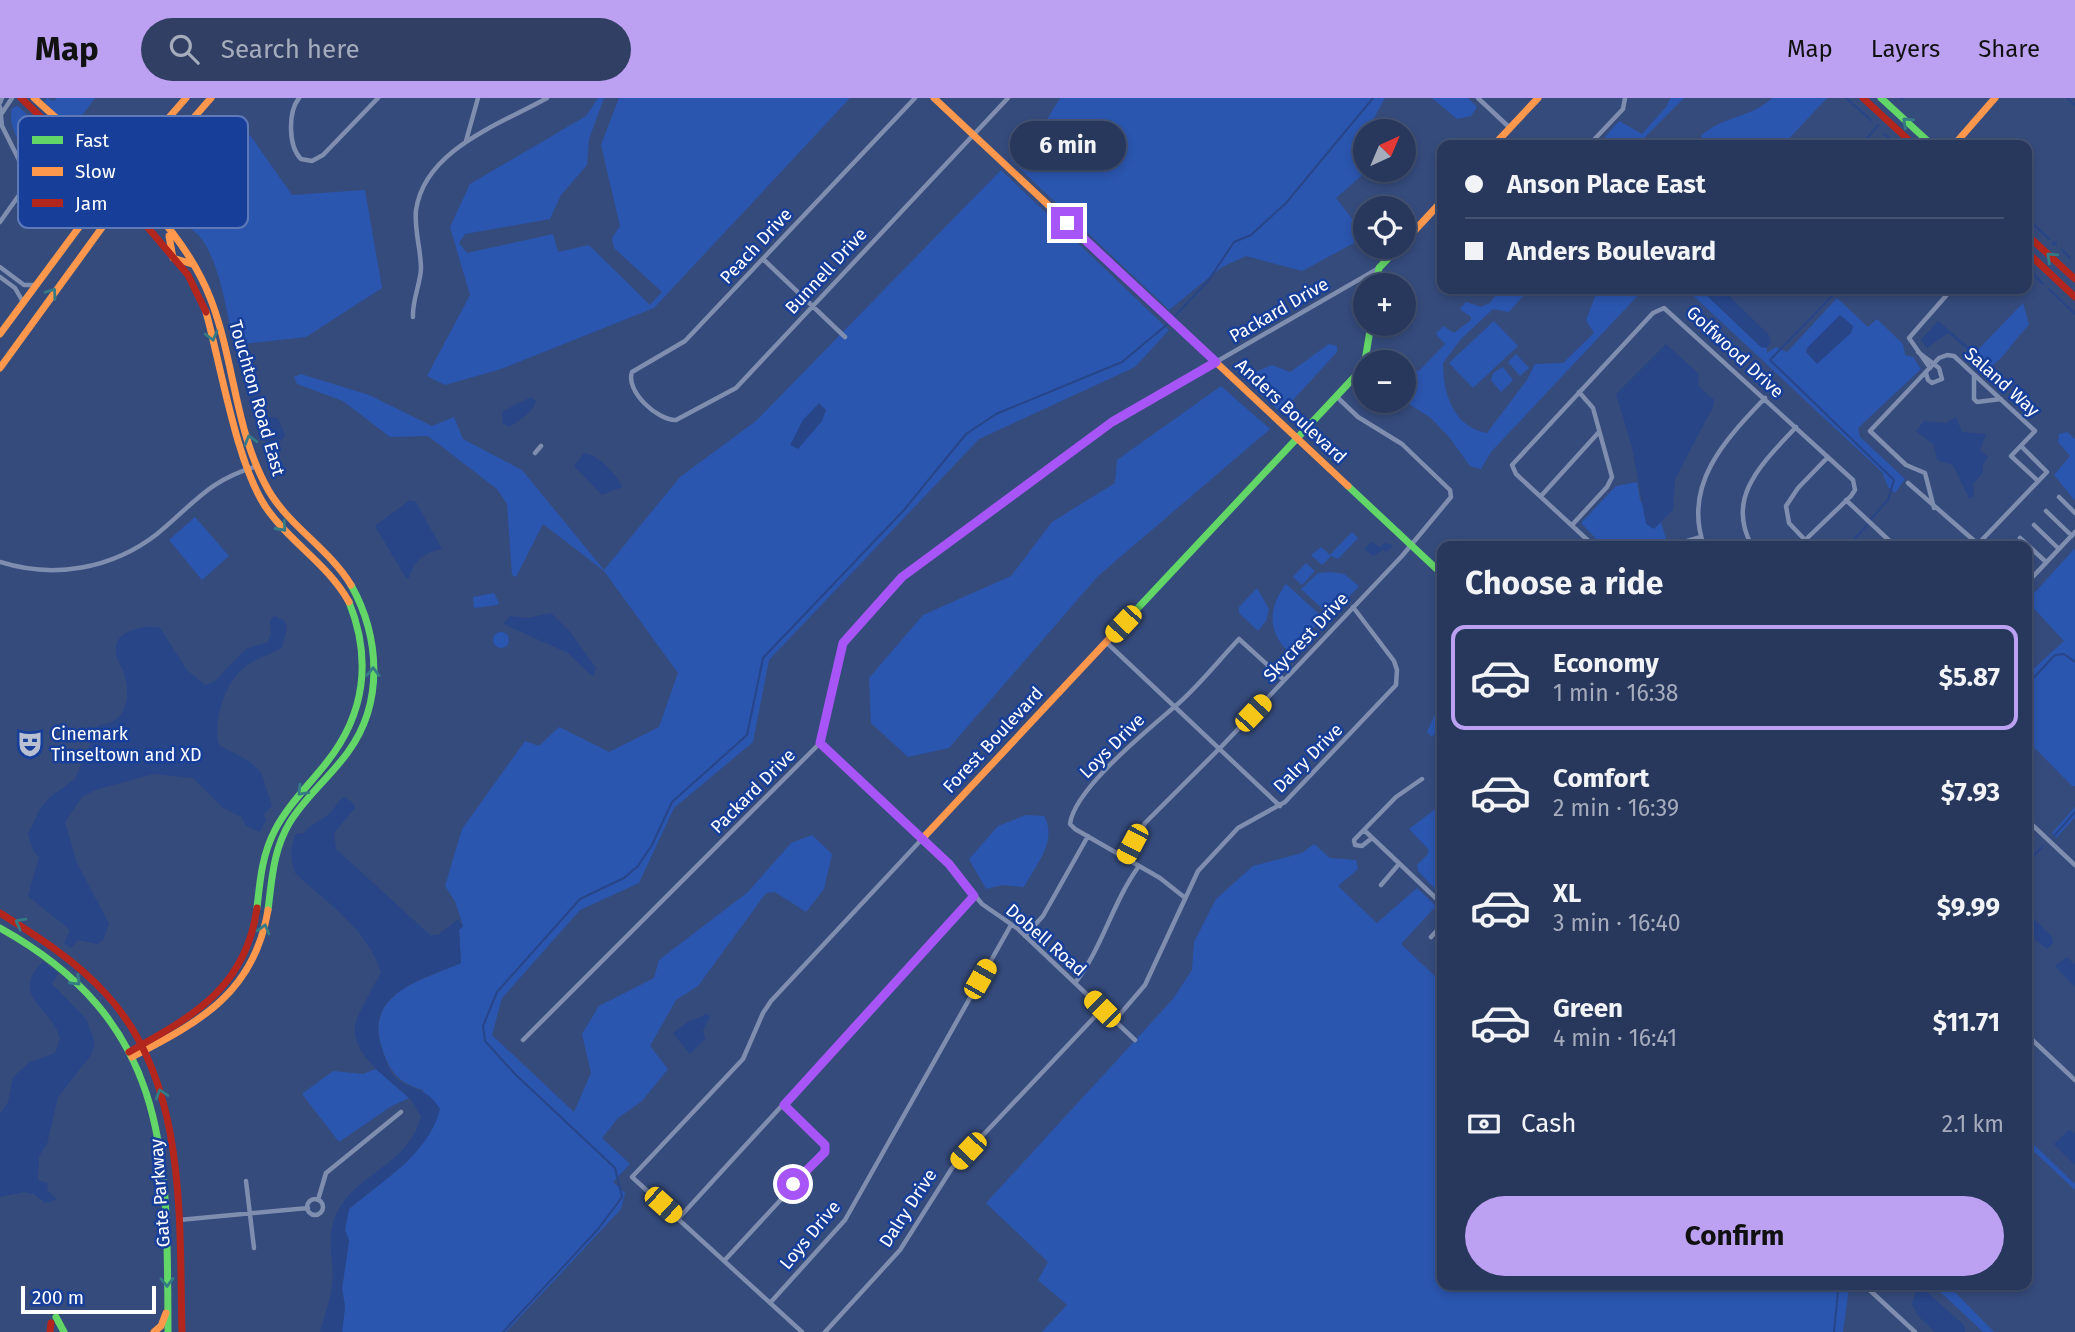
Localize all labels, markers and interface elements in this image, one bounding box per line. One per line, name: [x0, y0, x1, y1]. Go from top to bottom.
search box: [141, 18, 631, 81]
text: Map: [35, 29, 99, 69]
icon: search: [165, 30, 203, 68]
text: Search here: [221, 34, 360, 65]
text: Map: [1787, 35, 1833, 63]
text: Layers: [1871, 35, 1940, 63]
text: Share: [1978, 35, 2040, 63]
legend: [18, 116, 248, 228]
one-way arrow: [1902, 117, 1915, 130]
north arrow: [1353, 119, 1416, 182]
map controls: [1353, 119, 1416, 413]
callout: 6 min: [1009, 122, 1125, 170]
text: Fast: [75, 129, 109, 152]
text: 6 min: [1039, 131, 1097, 159]
text: Slow: [75, 160, 116, 183]
text: Anson Place East: [1507, 169, 1706, 200]
text: Jam: [75, 192, 107, 215]
button: locate: [1353, 196, 1416, 259]
street label: Peach Drive: [715, 204, 797, 288]
route end: [1051, 207, 1083, 239]
street label: Bunnell Drive: [780, 223, 872, 319]
text: Anders Boulevard: [1507, 236, 1716, 267]
one-way arrow: [2046, 252, 2059, 265]
street label: Packard Drive: [1226, 273, 1332, 347]
button: +: [1353, 273, 1416, 336]
one-way arrow: [44, 288, 56, 301]
street label: Golfwood Drive: [1682, 301, 1788, 403]
street label: Touchton Road East: [224, 318, 290, 479]
one-way arrow: [204, 330, 218, 342]
street label: Saland Way: [1960, 343, 2044, 421]
button: −: [1353, 350, 1416, 413]
street label: Anders Boulevard: [1231, 354, 1351, 468]
one-way arrow: [243, 434, 258, 446]
one-way arrow: [274, 519, 286, 532]
text: Choose a ride: [1465, 564, 1663, 602]
street label: Skycrest Drive: [1259, 588, 1353, 686]
car: [1101, 601, 1146, 647]
icon: car: [1469, 646, 1532, 709]
text: Economy: [1553, 648, 1659, 679]
text: $5.87: [1939, 662, 2000, 693]
one-way arrow: [365, 666, 381, 677]
text: 1 min · 16:38: [1553, 679, 1679, 707]
street label: Forest Boulevard: [938, 682, 1048, 798]
car: [1231, 690, 1276, 736]
street label: Loys Drive: [1075, 709, 1149, 783]
street label: Dalry Drive: [1269, 719, 1347, 797]
place label: Cinemark Tinseltown and XD: [51, 723, 202, 766]
theatre icon: Cinemark Tinseltown and XD: [15, 729, 45, 759]
street label: Packard Drive: [706, 744, 800, 838]
icon: car: [1469, 761, 1532, 824]
text: Comfort: [1553, 763, 1649, 794]
text: $7.93: [1941, 777, 2000, 808]
one-way arrow: [297, 783, 310, 796]
text: 2 min · 16:39: [1553, 794, 1679, 822]
car: [1113, 821, 1152, 867]
icon: car: [1469, 876, 1532, 939]
text: XL: [1553, 878, 1581, 909]
text: $9.99: [1937, 892, 2000, 923]
street label: Dobell Road: [1001, 899, 1091, 981]
text: 3 min · 16:40: [1553, 909, 1681, 937]
one-way arrow: [15, 918, 27, 932]
one-way arrow: [256, 924, 270, 936]
car: [961, 956, 1000, 1002]
one-way arrow: [68, 972, 81, 985]
car: [1080, 987, 1125, 1031]
icon: car: [1469, 991, 1532, 1054]
text: Green: [1553, 993, 1623, 1024]
text: $11.71: [1933, 1007, 2000, 1038]
text: 4 min · 16:41: [1553, 1024, 1677, 1052]
one-way arrow: [155, 1089, 169, 1101]
icon: cash: [1465, 1105, 1503, 1143]
text: Cash: [1521, 1108, 1577, 1139]
text: 2.1 km: [1942, 1110, 2004, 1138]
car: [946, 1128, 991, 1174]
street label: Gate Parkway: [145, 1138, 175, 1248]
street label: Dalry Drive: [875, 1165, 941, 1251]
route start: [777, 1168, 809, 1200]
car: [641, 1183, 686, 1227]
street label: Loys Drive: [775, 1196, 845, 1274]
button: Confirm: [1465, 1196, 2004, 1276]
one-way arrow: [159, 1277, 175, 1288]
scale bar: [21, 1283, 156, 1315]
text: 200 m: [32, 1286, 84, 1309]

